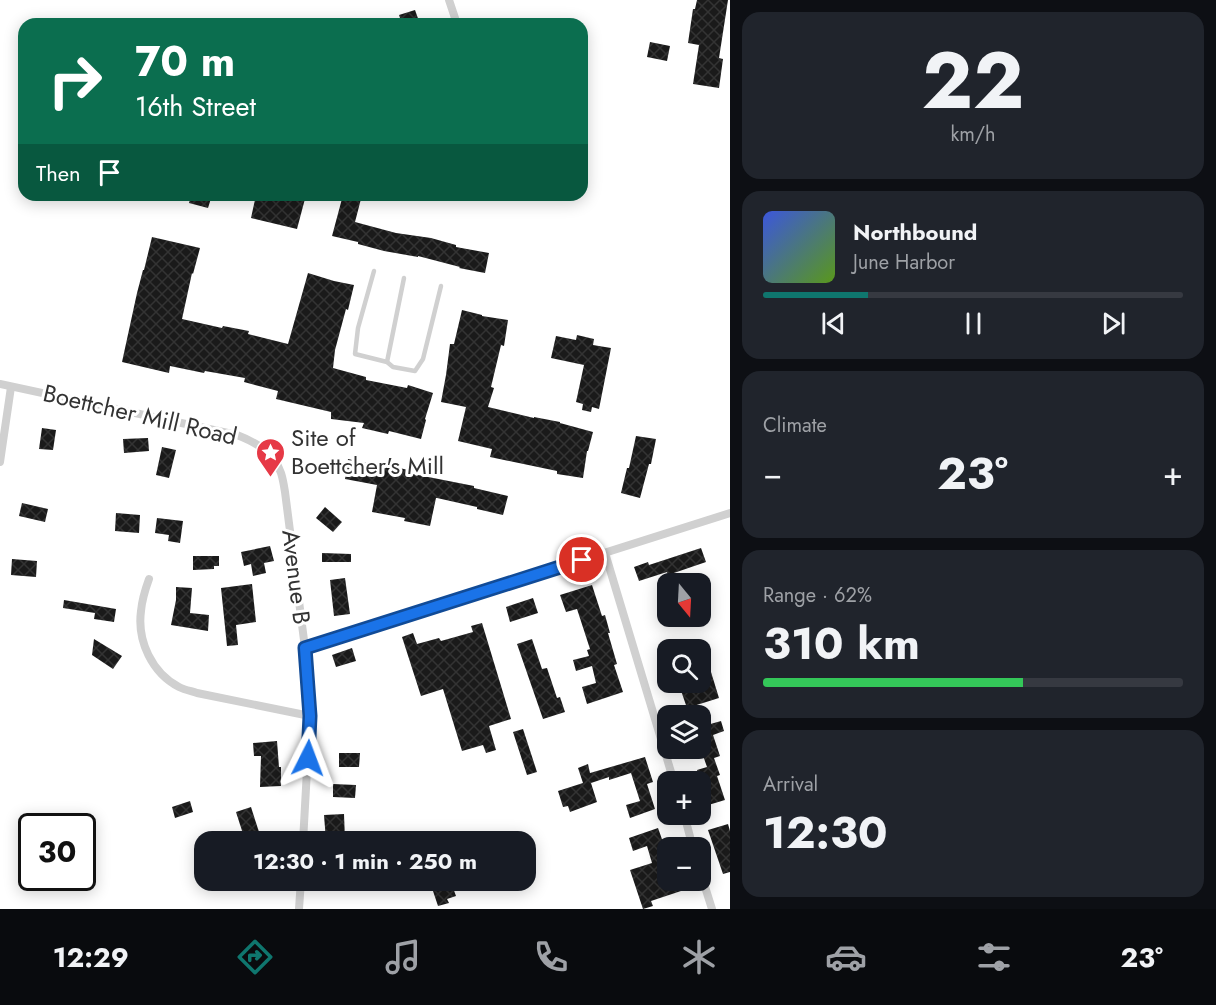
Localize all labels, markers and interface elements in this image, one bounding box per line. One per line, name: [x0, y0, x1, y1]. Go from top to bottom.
text: 22: [922, 25, 1024, 137]
text: 70 m: [135, 31, 235, 92]
icon: right: [36, 42, 114, 120]
text: 16th Street: [135, 87, 256, 126]
text: km/h: [950, 120, 996, 149]
icon: arrive: [93, 156, 126, 189]
text: Then: [36, 157, 81, 189]
text: Northbound: [853, 216, 977, 248]
text: June Harbor: [853, 248, 955, 277]
icon: previous: [817, 307, 850, 340]
icon: pause: [957, 307, 990, 340]
icon: next: [1097, 307, 1130, 340]
street label: Boettcher Mill Road: [40, 375, 240, 454]
text: Climate: [763, 411, 827, 440]
place label: Site of Boettcher's Mill: [291, 420, 444, 483]
place icon: Site of Boettcher's Mill: [254, 436, 286, 478]
text: 23°: [937, 441, 1008, 506]
text: −: [763, 450, 782, 497]
text: +: [1163, 450, 1183, 497]
street label: Avenue B: [273, 527, 320, 626]
pin: [556, 534, 607, 585]
icon: arrive: [565, 543, 598, 576]
north arrow: [657, 573, 711, 627]
map controls: [657, 573, 711, 891]
text: Range · 62%: [763, 581, 872, 610]
text: 310 km: [763, 611, 920, 676]
button: search: [657, 639, 711, 693]
button: layers: [657, 705, 711, 759]
position arrow: [276, 726, 340, 790]
text: Arrival: [763, 770, 818, 799]
button: +: [657, 771, 711, 825]
text: 12:30: [763, 800, 888, 865]
speed limit sign: 30: [18, 813, 96, 891]
button: −: [657, 837, 711, 891]
text: 12:30 · 1 min · 250 m: [253, 845, 477, 877]
icon: directions: [234, 936, 276, 978]
icon: music: [382, 936, 424, 978]
icon: phone: [530, 936, 572, 978]
icon: climate: [678, 936, 720, 978]
icon: car: [825, 936, 867, 978]
icon: filters: [973, 936, 1015, 978]
text: 12:29: [53, 938, 129, 977]
text: 23°: [1121, 938, 1163, 977]

